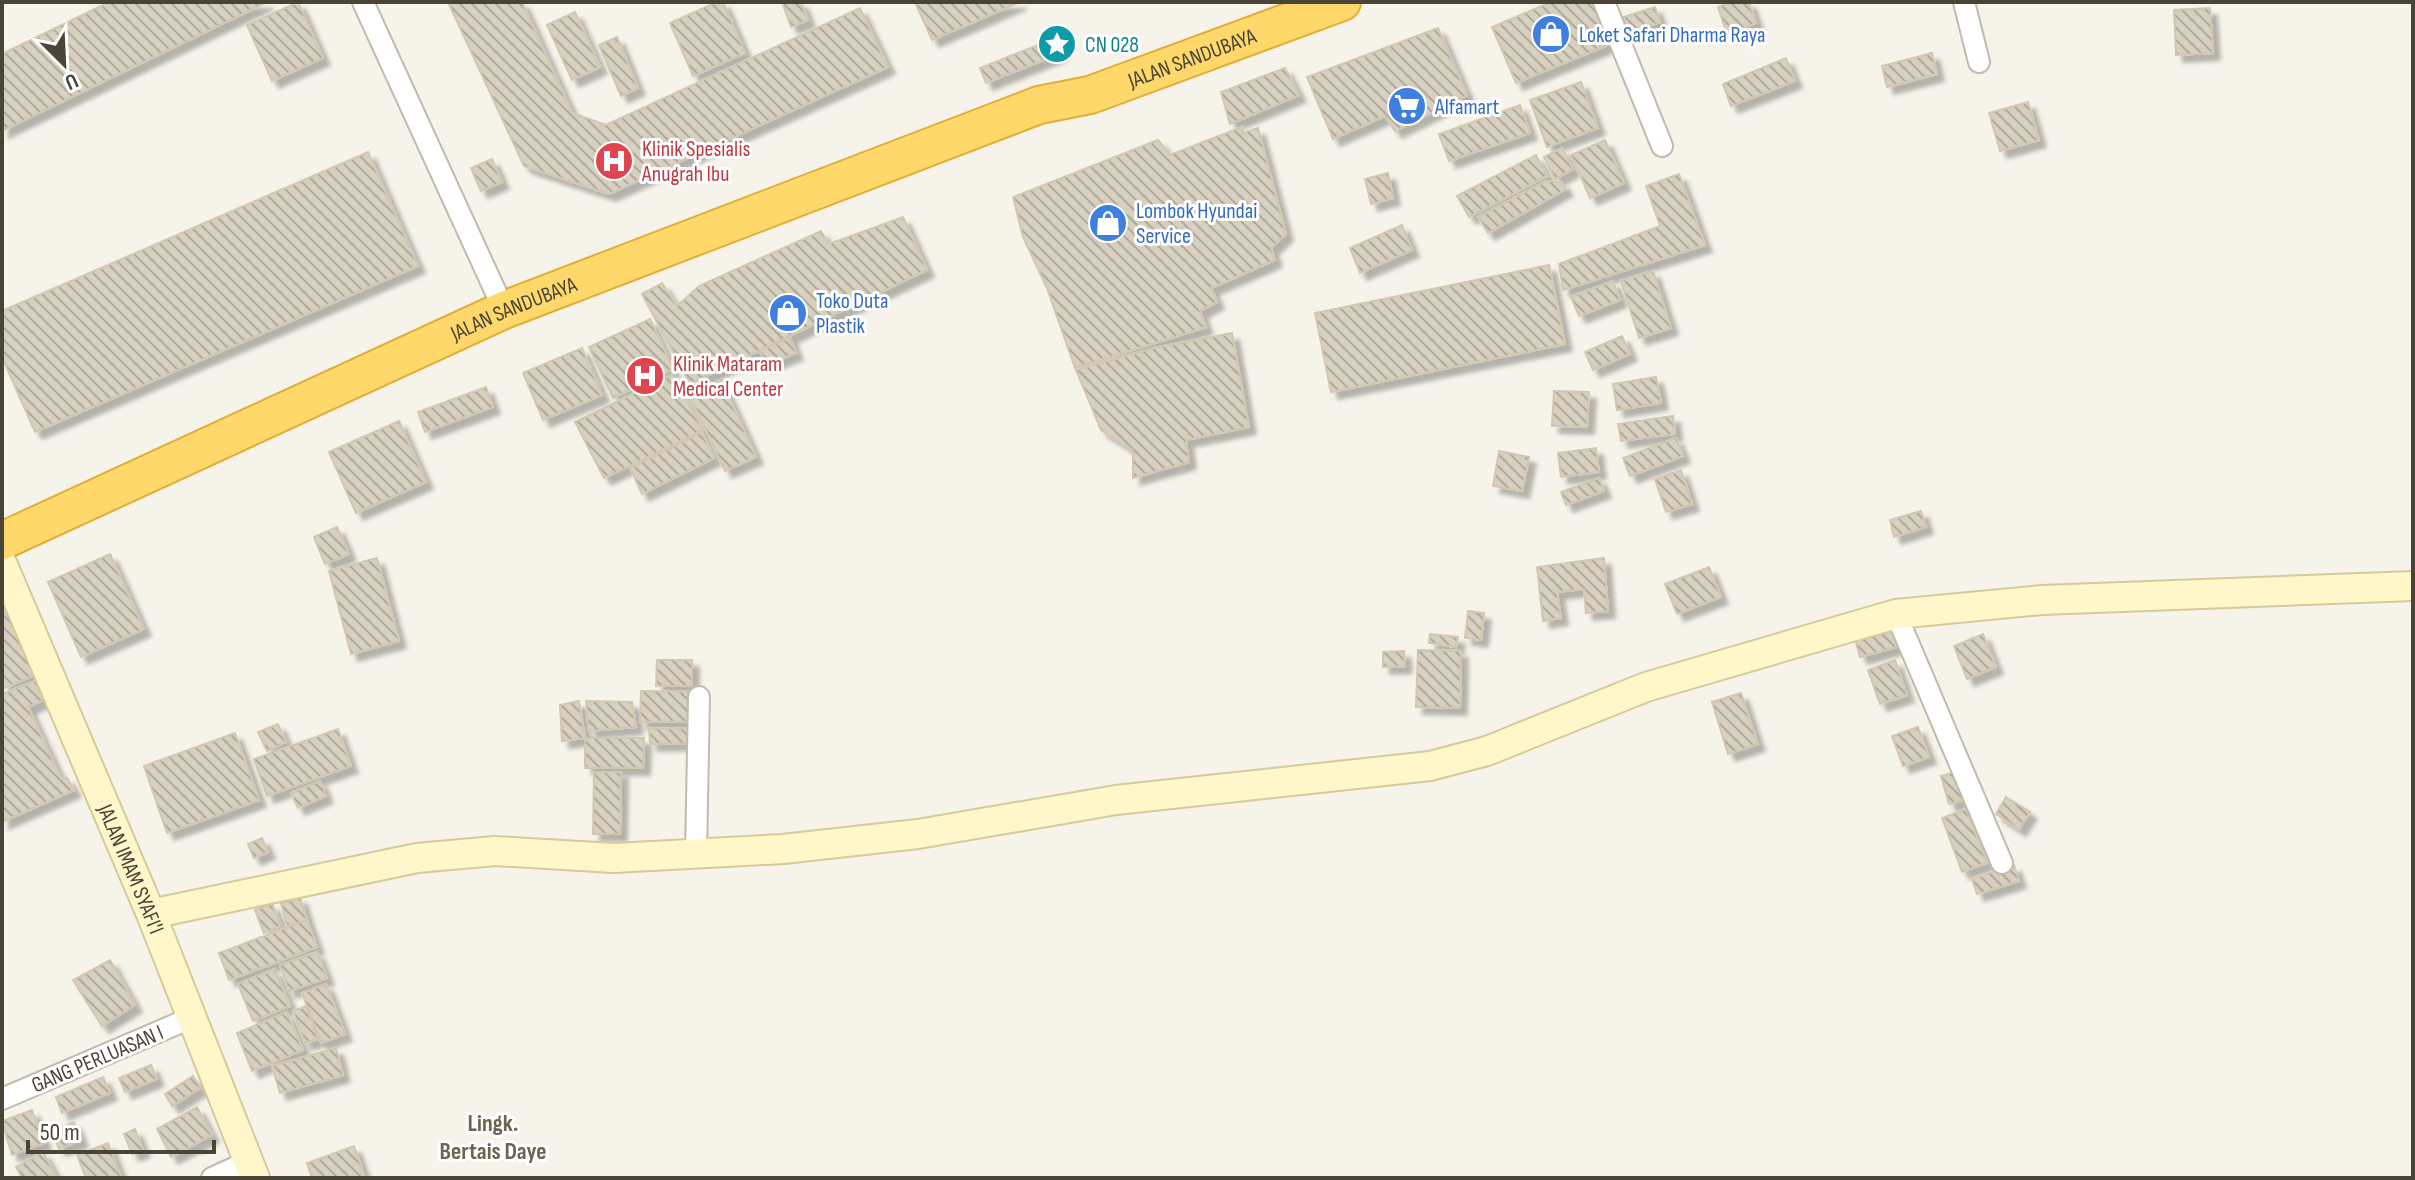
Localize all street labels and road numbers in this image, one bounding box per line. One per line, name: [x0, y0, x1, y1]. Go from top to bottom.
street label: JALAN SANDUBAYA: [1124, 23, 1260, 95]
street label: JALAN SANDUBAYA: [446, 271, 581, 348]
street label: JALAN IMAM SYAFI'I: [91, 799, 169, 938]
street label: GANG PERLUASAN I: [28, 1019, 168, 1099]

